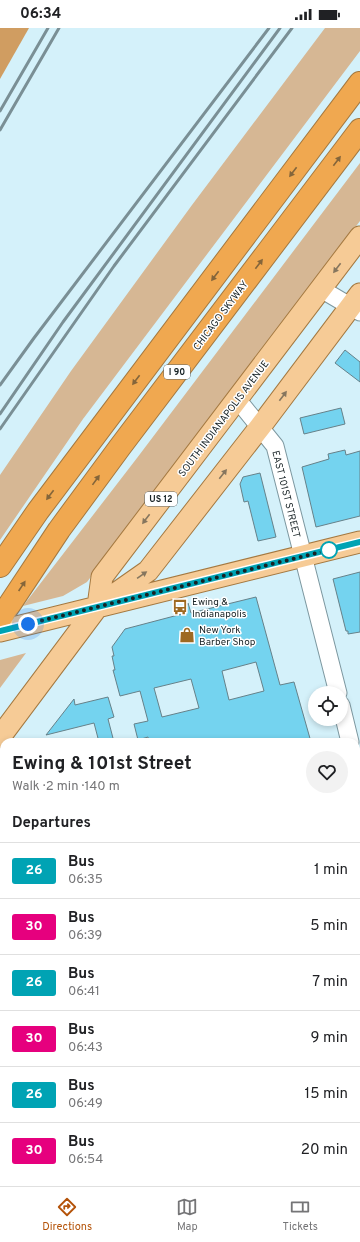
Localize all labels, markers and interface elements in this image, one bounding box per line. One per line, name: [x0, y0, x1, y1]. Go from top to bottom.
text: 06:34: [20, 5, 61, 24]
one-way arrow: [333, 155, 341, 166]
one-way arrow: [289, 167, 297, 178]
one-way arrow: [255, 259, 263, 270]
one-way arrow: [333, 263, 341, 273]
one-way arrow: [210, 270, 219, 281]
street label: CHICAGO SKYWAY: [191, 278, 252, 353]
street label: SOUTH INDIANAPOLIS AVENUE: [176, 358, 272, 480]
road number: I 90: [164, 365, 190, 379]
one-way arrow: [132, 374, 141, 385]
one-way arrow: [279, 391, 287, 401]
street label: EAST 101ST STREET: [268, 449, 303, 540]
one-way arrow: [219, 469, 227, 480]
one-way arrow: [92, 474, 100, 485]
one-way arrow: [46, 489, 54, 500]
road number: US 12: [145, 492, 177, 506]
one-way arrow: [142, 514, 150, 525]
unlabelled marker: [320, 541, 338, 559]
one-way arrow: [136, 572, 148, 579]
one-way arrow: [18, 581, 25, 592]
place label: Ewing & Indianapolis: [192, 596, 247, 621]
bus stop icon: Ewing & Indianapolis: [171, 598, 189, 616]
your location: [18, 614, 38, 634]
place label: New York Barber Shop: [199, 624, 256, 649]
shop icon: New York Barber Shop: [178, 626, 196, 644]
map controls: [308, 686, 348, 726]
button: locate: [308, 686, 348, 726]
button: heart: [306, 751, 348, 793]
text: Ewing & 101st Street: [12, 752, 192, 776]
text: Walk · 2 min · 140 m: [12, 779, 120, 795]
text: Departures: [12, 814, 91, 833]
text: Bus: [68, 853, 95, 872]
text: 1 min: [314, 861, 348, 880]
text: 26: [25, 862, 43, 879]
text: 06:35: [68, 872, 103, 888]
text: Bus: [68, 909, 95, 928]
text: 5 min: [310, 917, 348, 936]
text: 30: [25, 918, 43, 935]
text: 06:39: [68, 928, 102, 944]
text: Bus: [68, 965, 95, 984]
text: 7 min: [312, 973, 348, 992]
text: 26: [25, 974, 43, 991]
text: 06:41: [68, 984, 100, 1000]
text: Bus: [68, 1021, 95, 1040]
text: 9 min: [311, 1029, 348, 1048]
text: 30: [25, 1030, 43, 1047]
text: 06:43: [68, 1040, 103, 1056]
text: Bus: [68, 1077, 95, 1096]
text: 15 min: [305, 1085, 348, 1104]
text: 26: [25, 1086, 43, 1103]
text: 06:49: [68, 1096, 103, 1112]
text: Bus: [68, 1133, 95, 1152]
text: 20 min: [301, 1141, 348, 1160]
text: 30: [25, 1142, 43, 1159]
text: 06:54: [68, 1152, 103, 1168]
tab: Directions: [42, 1196, 92, 1234]
tab: Map: [176, 1196, 198, 1234]
tab: Tickets: [283, 1196, 318, 1234]

